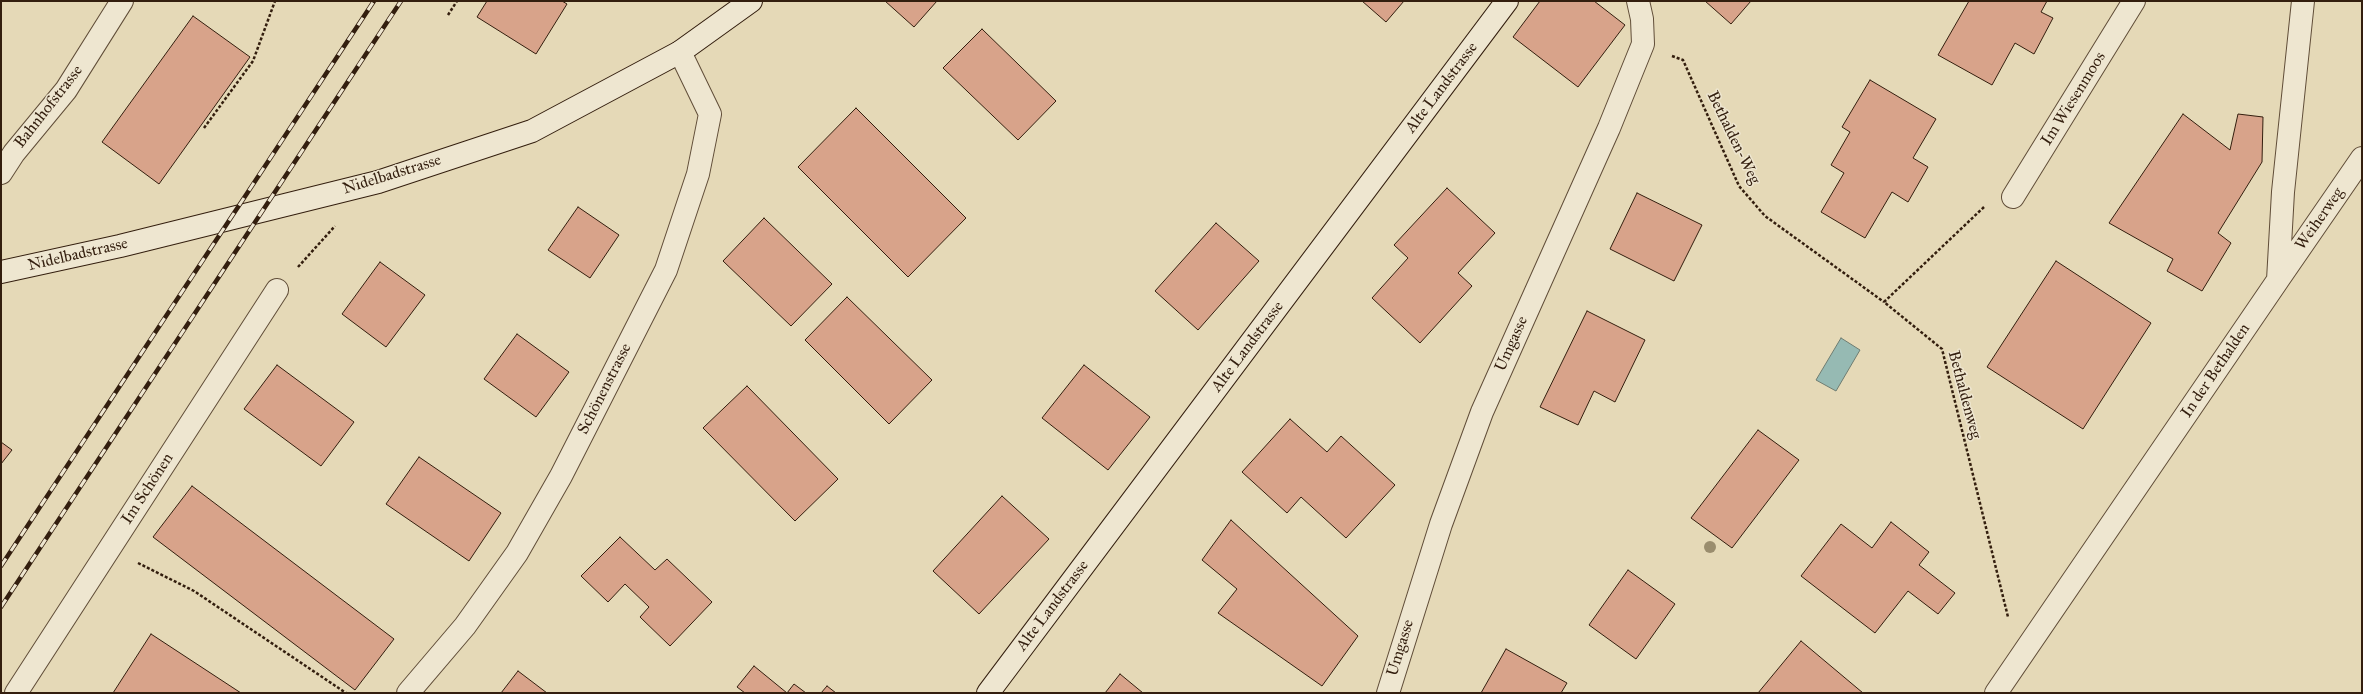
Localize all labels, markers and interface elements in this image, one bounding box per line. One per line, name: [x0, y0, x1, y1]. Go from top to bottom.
street label: Alte Landstrasse: [1402, 39, 1482, 137]
street label: Im Wiesenmoos: [2038, 49, 2110, 149]
street label: Bahnhofstrasse: [11, 62, 87, 152]
street label: Bethalden-Weg: [1702, 88, 1764, 188]
street label: Nidelbadstrasse: [340, 151, 444, 199]
street label: Weiherweg: [2292, 184, 2348, 254]
street label: Nidelbadstrasse: [26, 234, 130, 276]
street label: Alte Landstrasse: [1208, 298, 1288, 396]
street label: Umgasse: [1491, 313, 1533, 375]
street label: In der Bethalden: [2177, 320, 2255, 422]
street label: Schönenstrasse: [574, 340, 636, 438]
street label: Bethaldenweg: [1943, 349, 1985, 441]
street label: Im Schönen: [118, 450, 178, 528]
street label: Alte Landstrasse: [1013, 557, 1093, 655]
street label: Umgasse: [1383, 617, 1419, 679]

